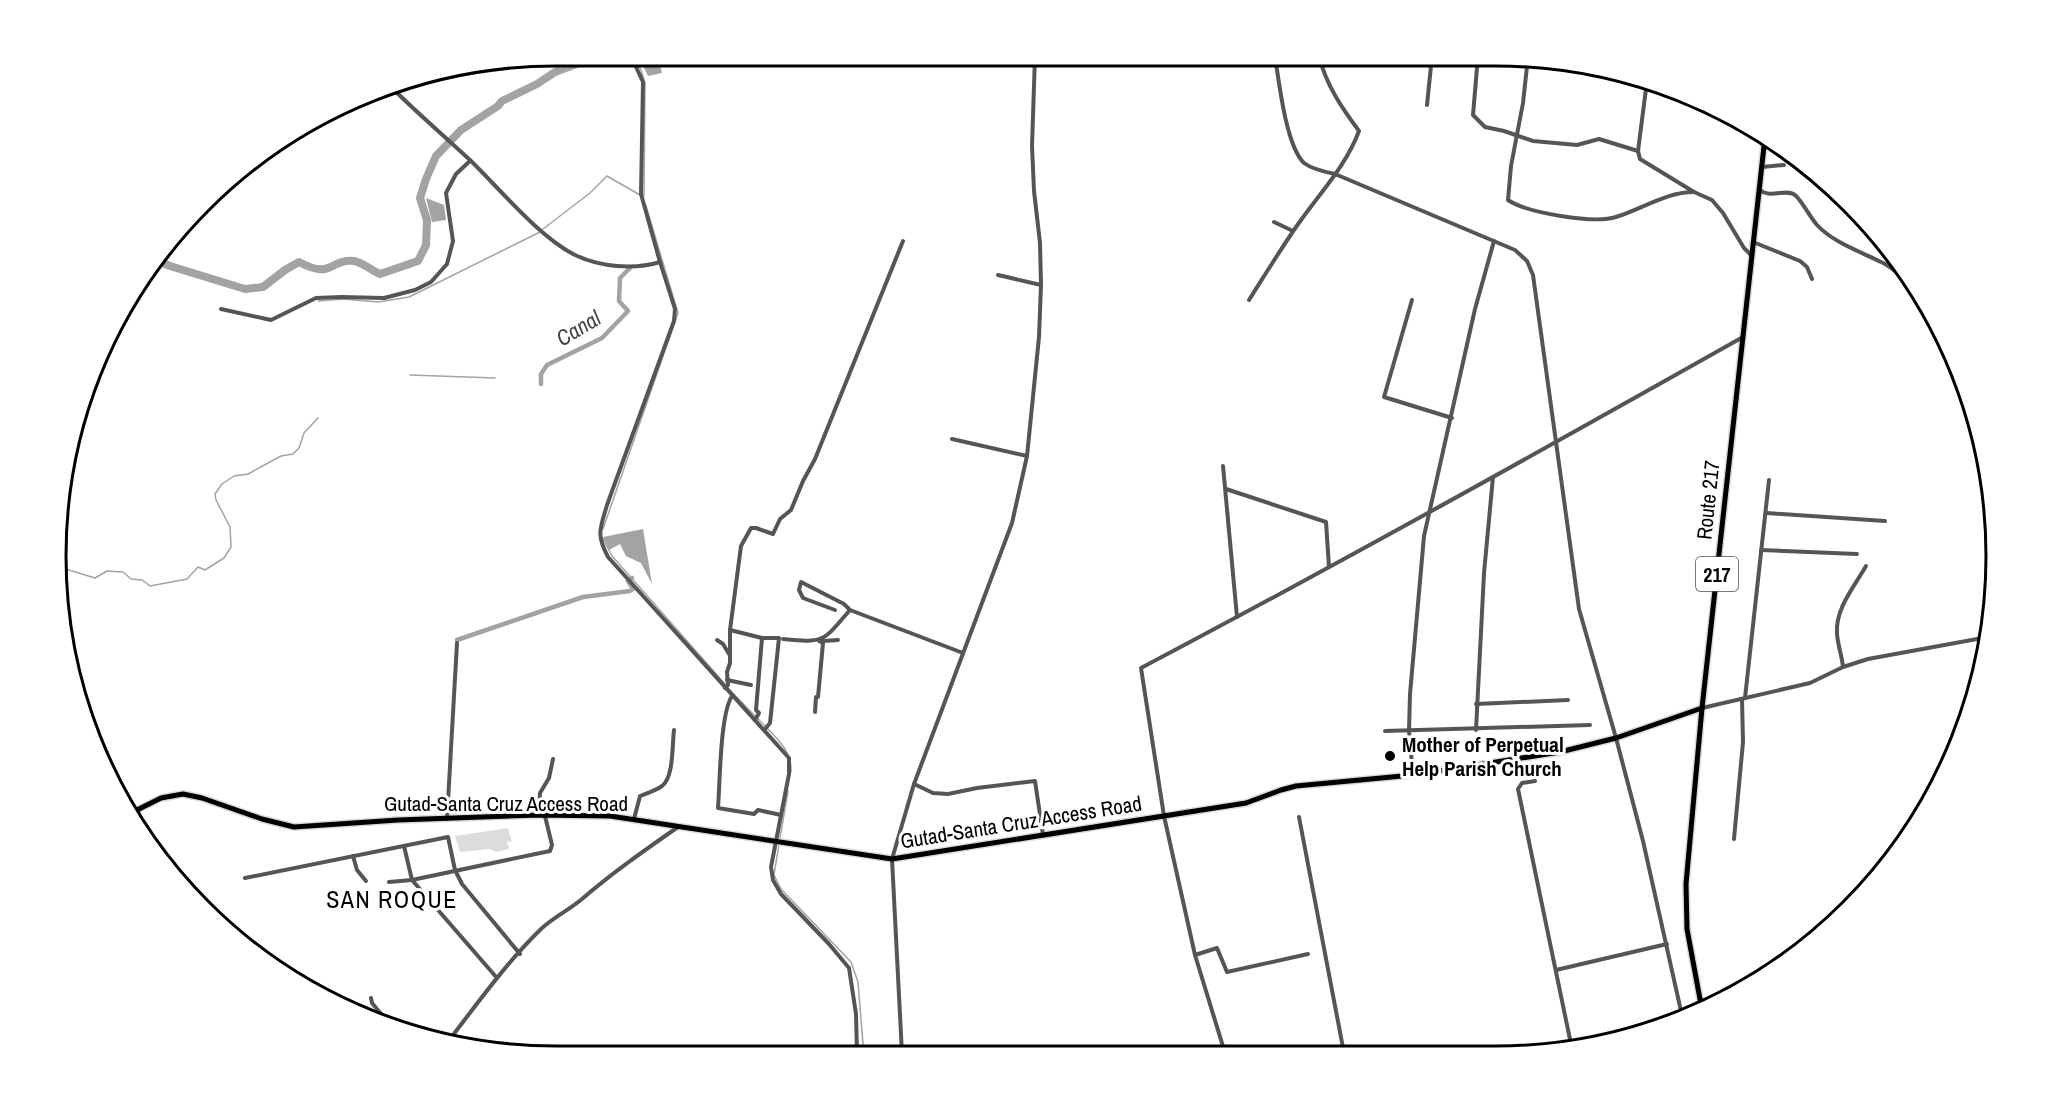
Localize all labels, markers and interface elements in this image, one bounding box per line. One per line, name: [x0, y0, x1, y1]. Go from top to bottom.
water label: Canal: [550, 302, 607, 353]
street label: Route 217: [1689, 459, 1727, 541]
road number: 217: [1696, 557, 1738, 591]
place label: Mother of Perpetual Help Parish Church: [1402, 730, 1564, 783]
marker: Mother of Perpetual Help Parish Church: [1383, 749, 1397, 763]
street label: Gutad-Santa Cruz Access Road: [384, 789, 628, 818]
street label: Gutad-Santa Cruz Access Road: [898, 789, 1144, 855]
district label: SAN ROQUE: [326, 883, 458, 915]

